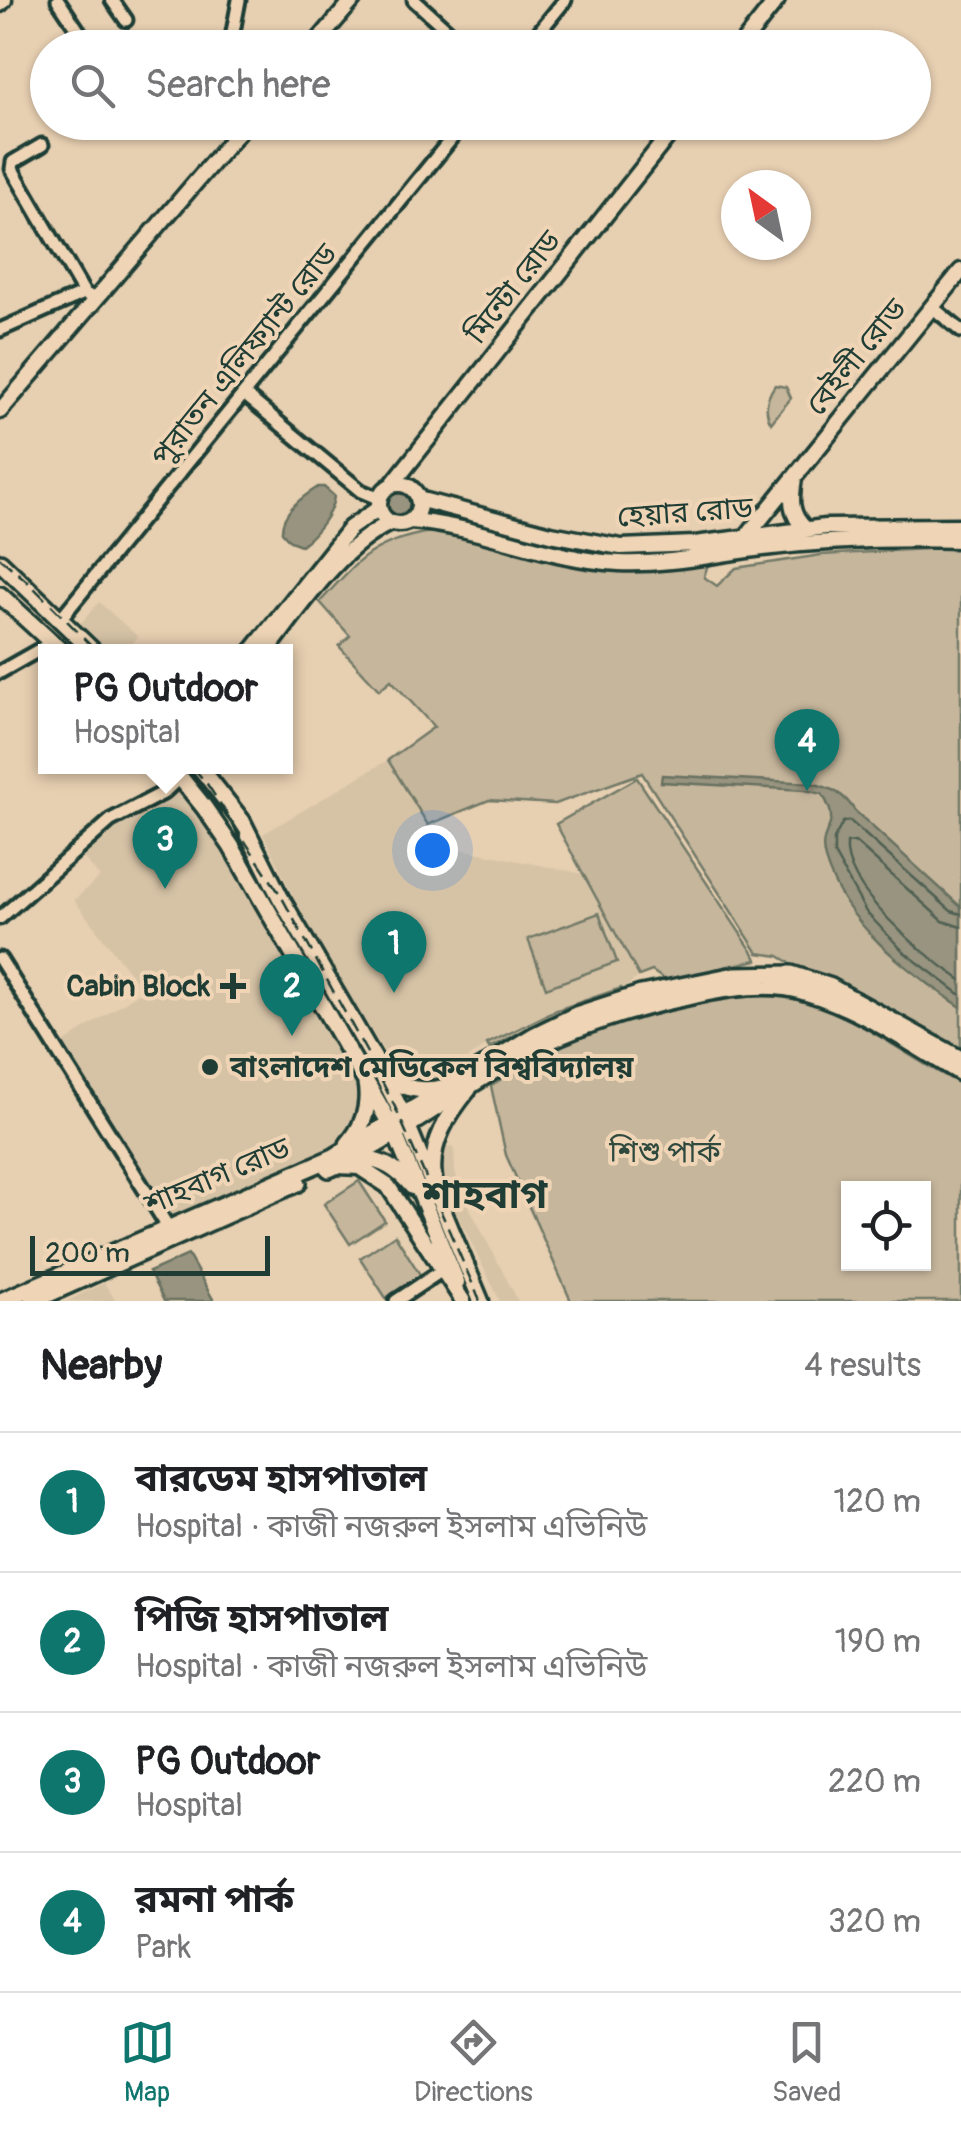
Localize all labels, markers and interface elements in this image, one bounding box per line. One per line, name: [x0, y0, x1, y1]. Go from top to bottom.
search box: [30, 30, 931, 140]
icon: search: [65, 58, 120, 113]
text: Search here: [145, 61, 331, 109]
north arrow: [721, 170, 811, 260]
street label: মিন্টো রোড: [457, 223, 569, 352]
street label: পুরাতন এলিফ্যান্ট রোড: [143, 236, 346, 474]
street label: বেইলী রোড: [798, 291, 915, 423]
street label: হেয়ার রোড: [616, 489, 755, 536]
popup: [38, 644, 293, 774]
text: PG Outdoor: [73, 665, 258, 713]
pin: 4: [774, 708, 840, 791]
text: Hospital: [73, 713, 181, 753]
pin: 3: [132, 806, 198, 889]
your location: [407, 825, 458, 876]
pin: 1: [362, 910, 426, 993]
pin: 2: [260, 954, 324, 1036]
place label: Cabin Block: [66, 968, 210, 1005]
marker: Cabin Block: [220, 973, 246, 999]
place label: বাংলাদেশ মেডিকেল বিশ্ববিদ্যালয়: [229, 1049, 634, 1086]
marker: বাংলাদেশ মেডিকেল বিশ্ববিদ্যালয়: [199, 1056, 221, 1078]
street label: শাহবাগ রোড: [138, 1129, 296, 1224]
park label: শিশু পার্ক: [608, 1133, 721, 1171]
district label: শাহবাগ: [422, 1171, 548, 1220]
map controls: [841, 1181, 931, 1271]
button: locate: [841, 1181, 931, 1271]
scale bar: [30, 1231, 270, 1276]
text: 200 m: [45, 1236, 130, 1271]
text: Nearby: [40, 1340, 162, 1392]
text: 4 results: [804, 1346, 921, 1386]
text: বারডেম হাসপাতাল: [135, 1455, 427, 1503]
text: 1: [66, 1482, 79, 1522]
text: 120 m: [833, 1482, 921, 1522]
text: Hospital · কাজী নজরুল ইসলাম এভিনিউ: [135, 1507, 647, 1547]
text: পিজি হাসপাতাল: [135, 1595, 388, 1643]
text: 2: [64, 1622, 81, 1662]
text: 190 m: [835, 1622, 921, 1662]
text: Hospital · কাজী নজরুল ইসলাম এভিনিউ: [135, 1647, 647, 1687]
text: PG Outdoor: [135, 1738, 320, 1786]
text: 3: [64, 1762, 81, 1802]
text: 220 m: [828, 1762, 921, 1802]
text: Hospital: [135, 1786, 243, 1826]
text: রমনা পার্ক: [135, 1876, 294, 1924]
text: 4: [63, 1902, 82, 1942]
text: 320 m: [828, 1902, 921, 1942]
text: Park: [135, 1928, 191, 1968]
tab: Map: [120, 2015, 175, 2110]
tab: Directions: [414, 2015, 533, 2110]
tab: Saved: [772, 2015, 841, 2110]

